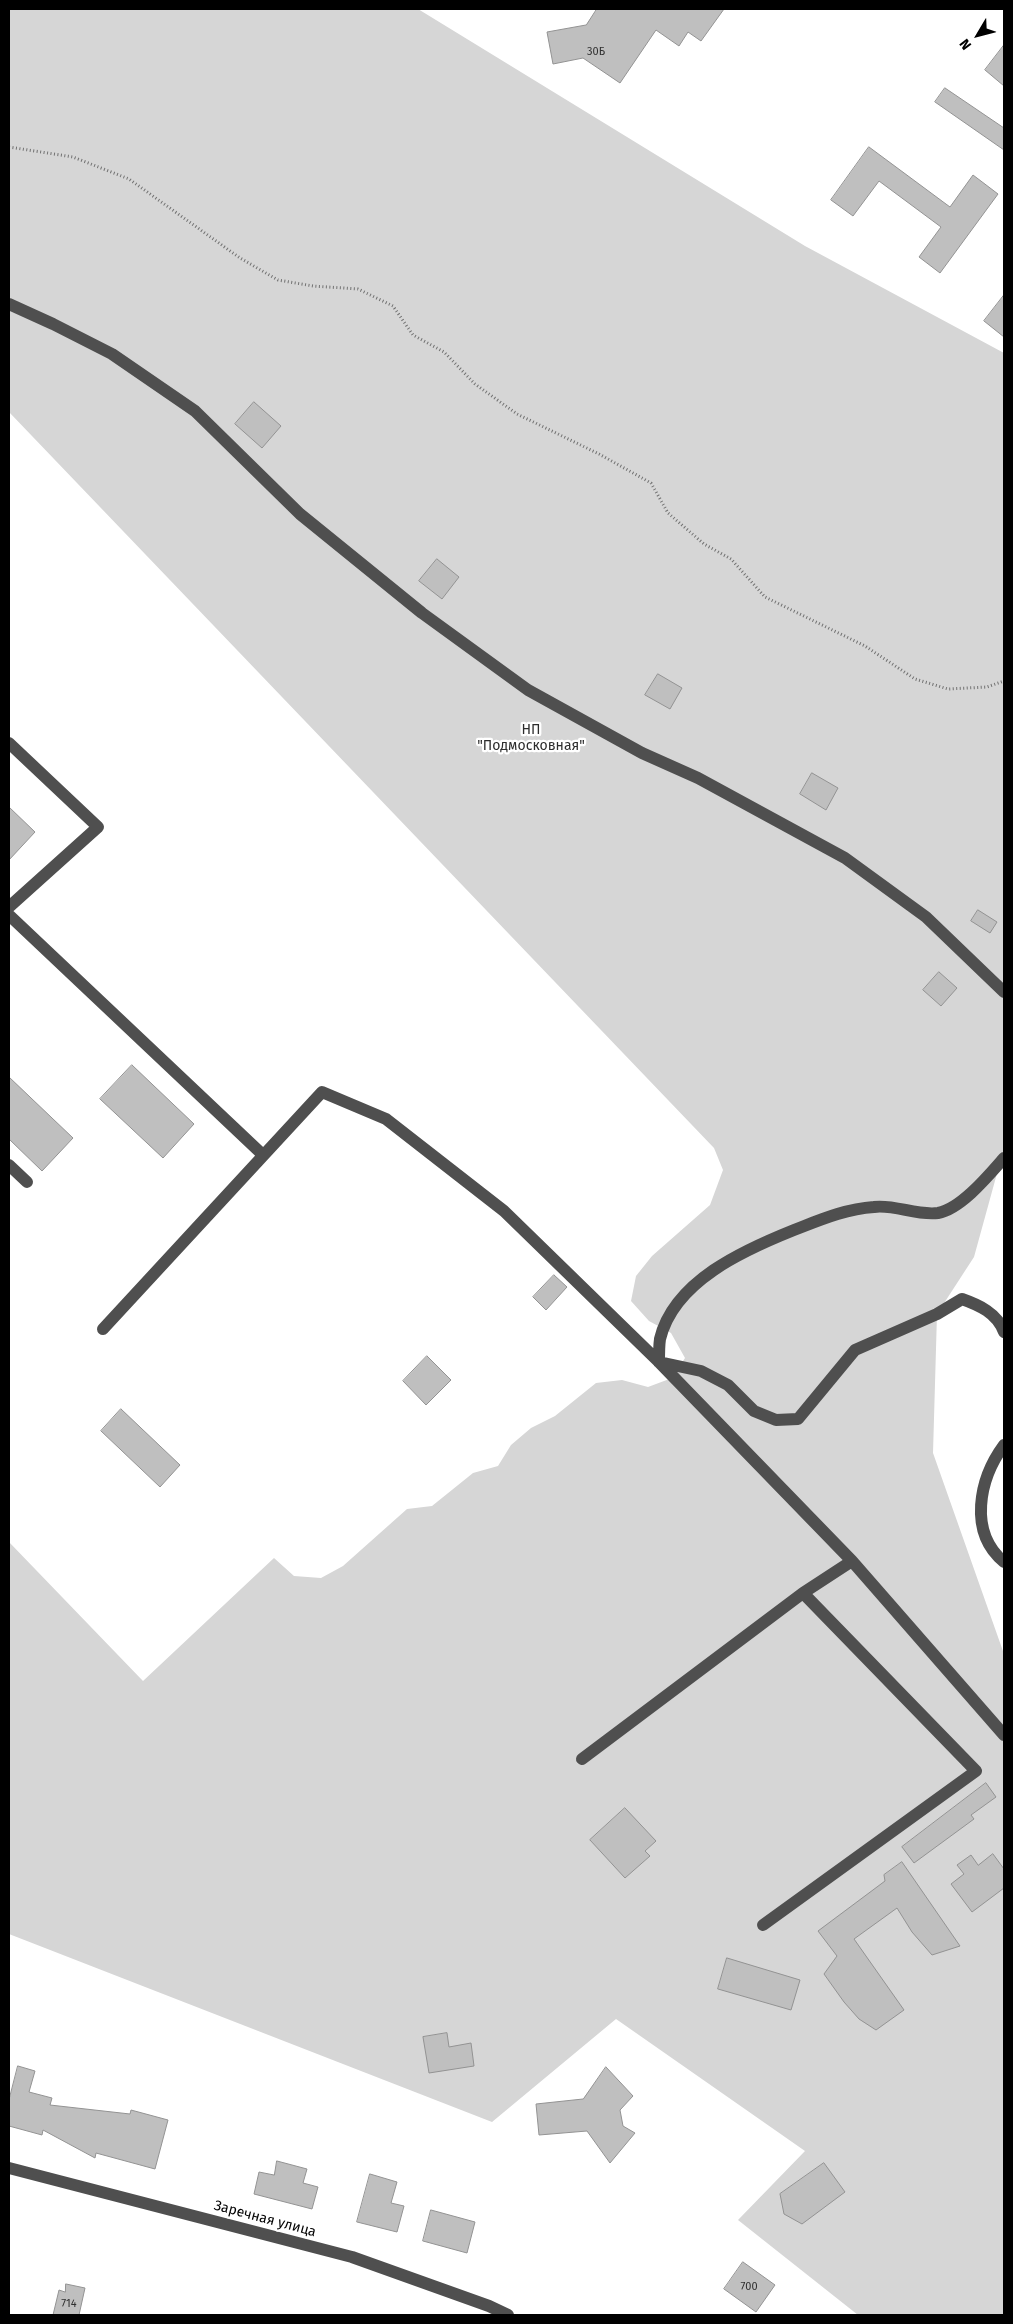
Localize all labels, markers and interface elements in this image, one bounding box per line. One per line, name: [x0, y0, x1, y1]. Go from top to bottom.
north arrow: [953, 10, 1003, 60]
text: N: [956, 36, 975, 53]
house number: 30Б: [587, 45, 605, 59]
park label: НП "Подмосковная": [477, 722, 585, 754]
street label: Заречная улица: [212, 2197, 318, 2241]
house number: 700: [740, 2280, 758, 2294]
house number: 714: [61, 2297, 77, 2311]

